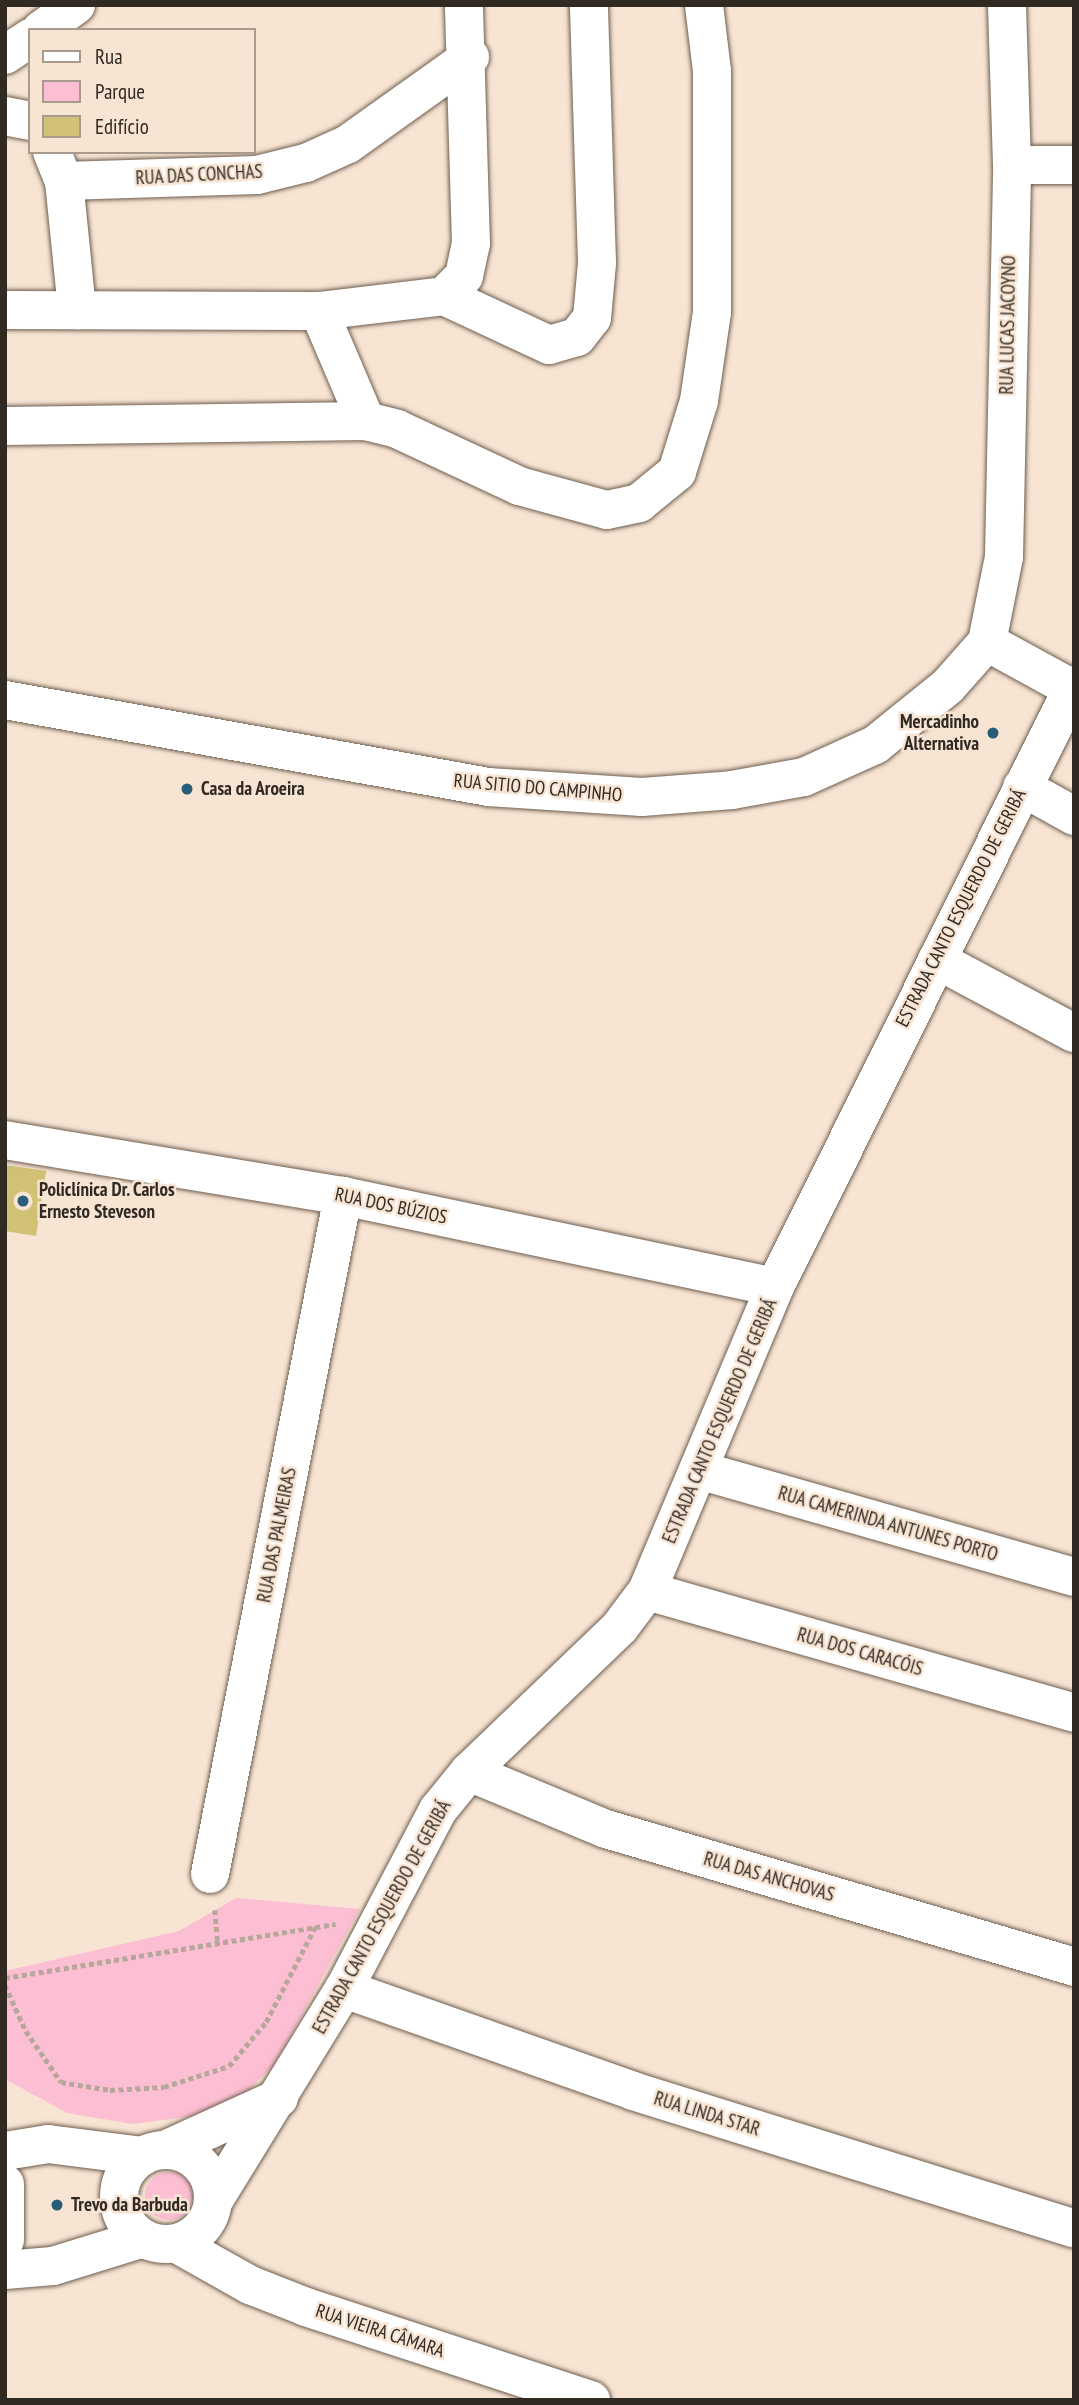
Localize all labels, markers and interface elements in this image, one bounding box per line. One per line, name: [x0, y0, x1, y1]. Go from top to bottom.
legend: [28, 28, 256, 154]
text: Rua: [95, 43, 123, 70]
text: Parque: [95, 78, 145, 105]
text: Edifício: [95, 113, 149, 140]
street label: RUA DAS CONCHAS: [135, 160, 263, 190]
street label: RUA LUCAS JACOYNO: [995, 255, 1021, 395]
place label: Mercadinho Alternativa: [900, 711, 979, 755]
marker: Mercadinho Alternativa: [985, 725, 1001, 741]
street label: RUA SITIO DO CAMPINHO: [453, 769, 623, 807]
place label: Casa da Aroeira: [201, 778, 305, 800]
marker: Casa da Aroeira: [179, 781, 195, 797]
street label: ESTRADA CANTO ESQUERDO DE GERIBÁ: [891, 785, 1031, 1031]
place label: Policlínica Dr. Carlos Ernesto Steveson: [39, 1179, 176, 1223]
street label: RUA DOS BÚZIOS: [332, 1183, 450, 1229]
marker: Policlínica Dr. Carlos Ernesto Steveson: [13, 1191, 33, 1211]
street label: ESTRADA CANTO ESQUERDO DE GERIBÁ: [658, 1295, 782, 1547]
street label: RUA DAS PALMEIRAS: [253, 1465, 301, 1605]
street label: RUA CAMERINDA ANTUNES PORTO: [775, 1481, 1001, 1567]
street label: RUA DOS CARACÓIS: [794, 1623, 926, 1681]
street label: ESTRADA CANTO ESQUERDO DE GERIBÁ: [308, 1796, 456, 2038]
street label: RUA DAS ANCHOVAS: [700, 1847, 838, 1907]
street label: RUA LINDA STAR: [651, 2087, 763, 2141]
place label: Trevo da Barbuda: [71, 2194, 188, 2216]
marker: Trevo da Barbuda: [49, 2197, 65, 2213]
street label: RUA VIEIRA CÂMARA: [312, 2299, 448, 2363]

